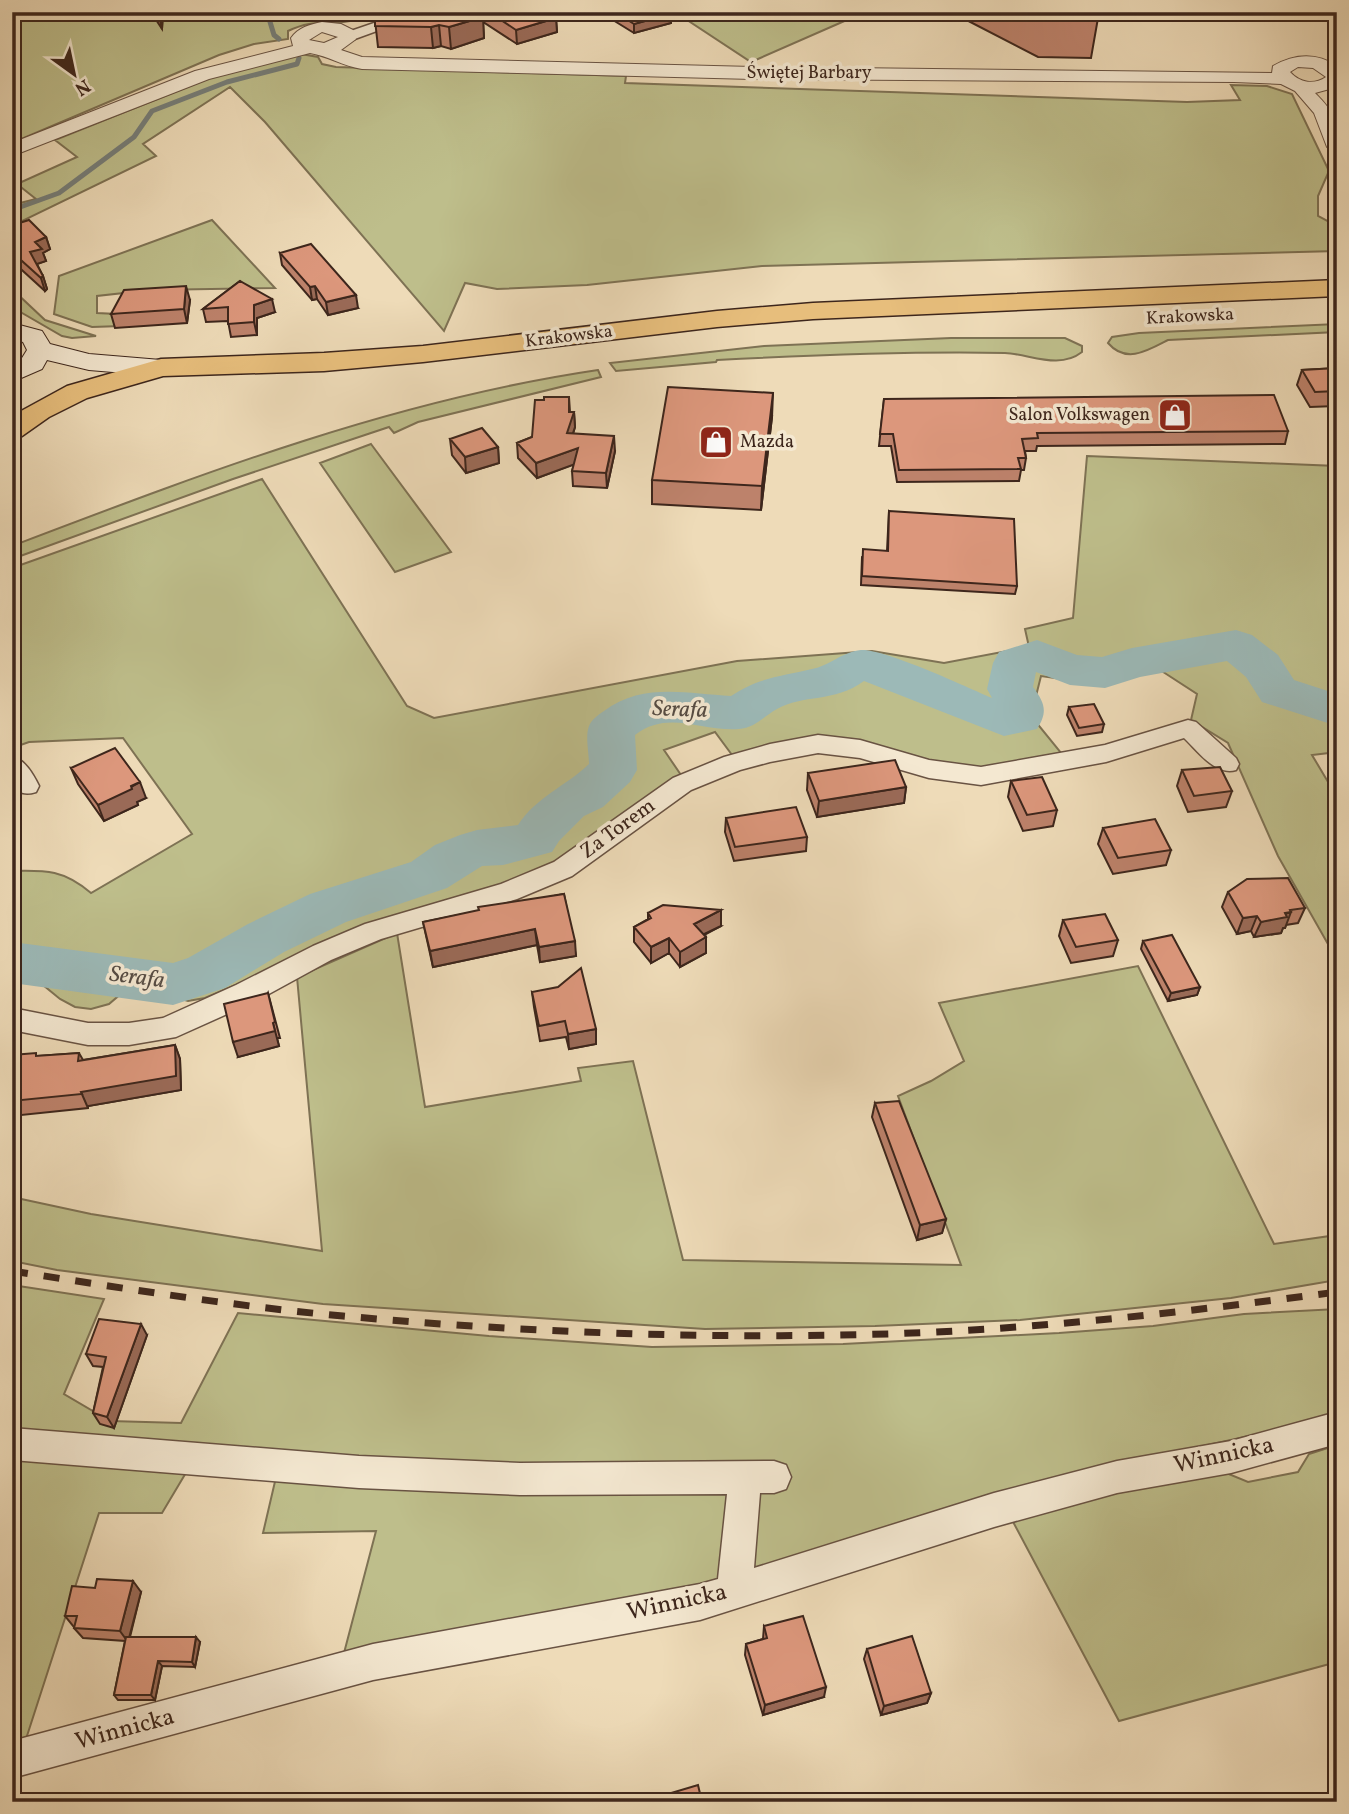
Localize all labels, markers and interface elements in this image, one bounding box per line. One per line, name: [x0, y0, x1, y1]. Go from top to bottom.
north arrow: [38, 38, 108, 108]
street label: Świętej Barbary: [747, 61, 872, 86]
text: N: [69, 72, 95, 101]
street label: Krakowska: [1145, 302, 1235, 332]
street label: Krakowska: [524, 319, 614, 355]
shop icon: Salon Volkswagen: [1156, 396, 1194, 434]
place label: Salon Volkswagen: [1008, 403, 1150, 428]
shop icon: Mazda: [697, 423, 735, 461]
place label: Mazda: [740, 430, 794, 455]
water label: Serafa: [652, 693, 708, 727]
street label: Za Torem: [574, 792, 662, 866]
water label: Serafa: [108, 959, 167, 997]
street label: Winnicka: [1171, 1429, 1277, 1483]
street label: Winnicka: [624, 1576, 730, 1630]
street label: Winnicka: [72, 1700, 178, 1760]

